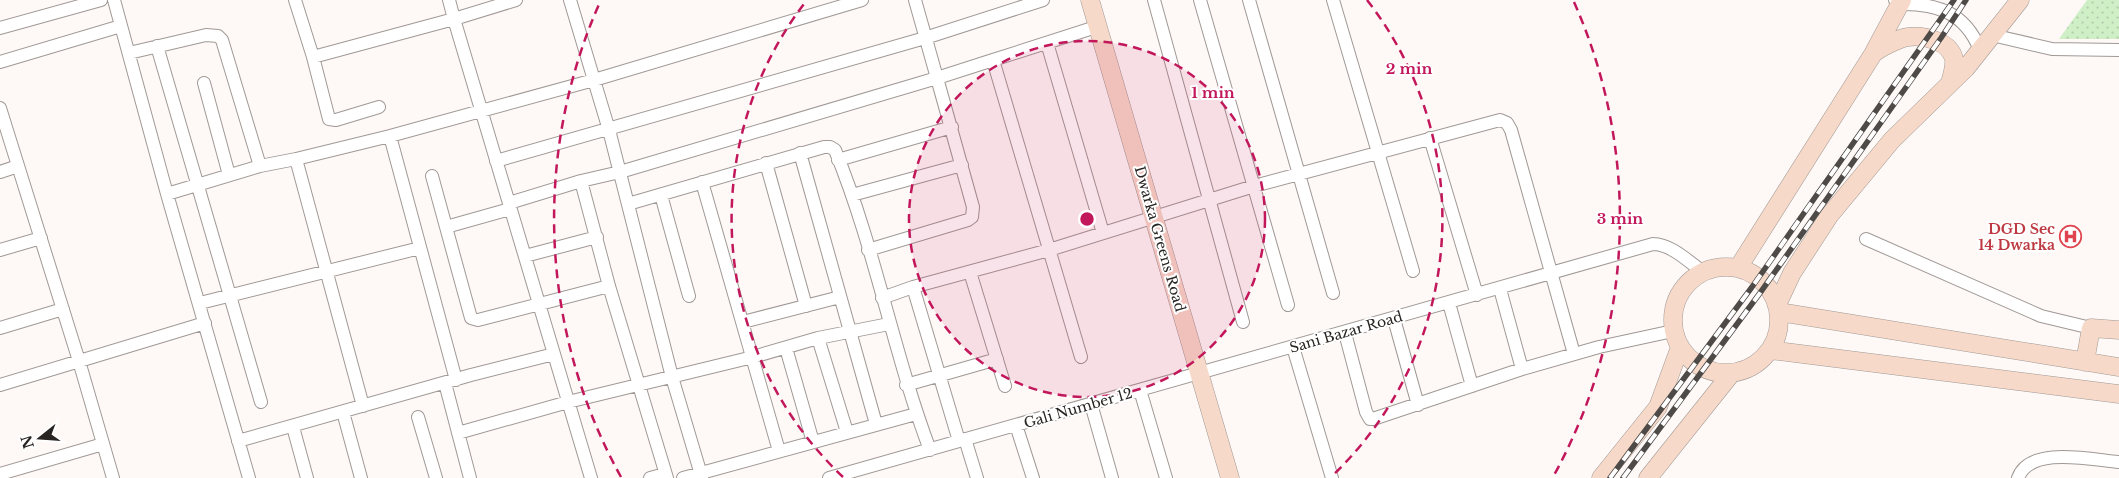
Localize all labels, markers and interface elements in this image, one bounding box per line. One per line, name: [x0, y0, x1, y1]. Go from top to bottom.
text: 2 min: [1386, 59, 1432, 78]
text: 1 min: [1191, 83, 1235, 102]
street label: Dwarka Greens Road: [1131, 164, 1190, 315]
text: 3 min: [1597, 209, 1643, 228]
centre of rings: [1078, 210, 1096, 228]
place label: DGD Sec 14 Dwarka: [1978, 220, 2055, 254]
hospital icon: DGD Sec 14 Dwarka: [2059, 225, 2083, 249]
street label: Sani Bazar Road: [1287, 307, 1405, 357]
street label: Gali Number 12: [1022, 384, 1134, 432]
north arrow: [15, 413, 65, 463]
text: N: [17, 433, 38, 451]

